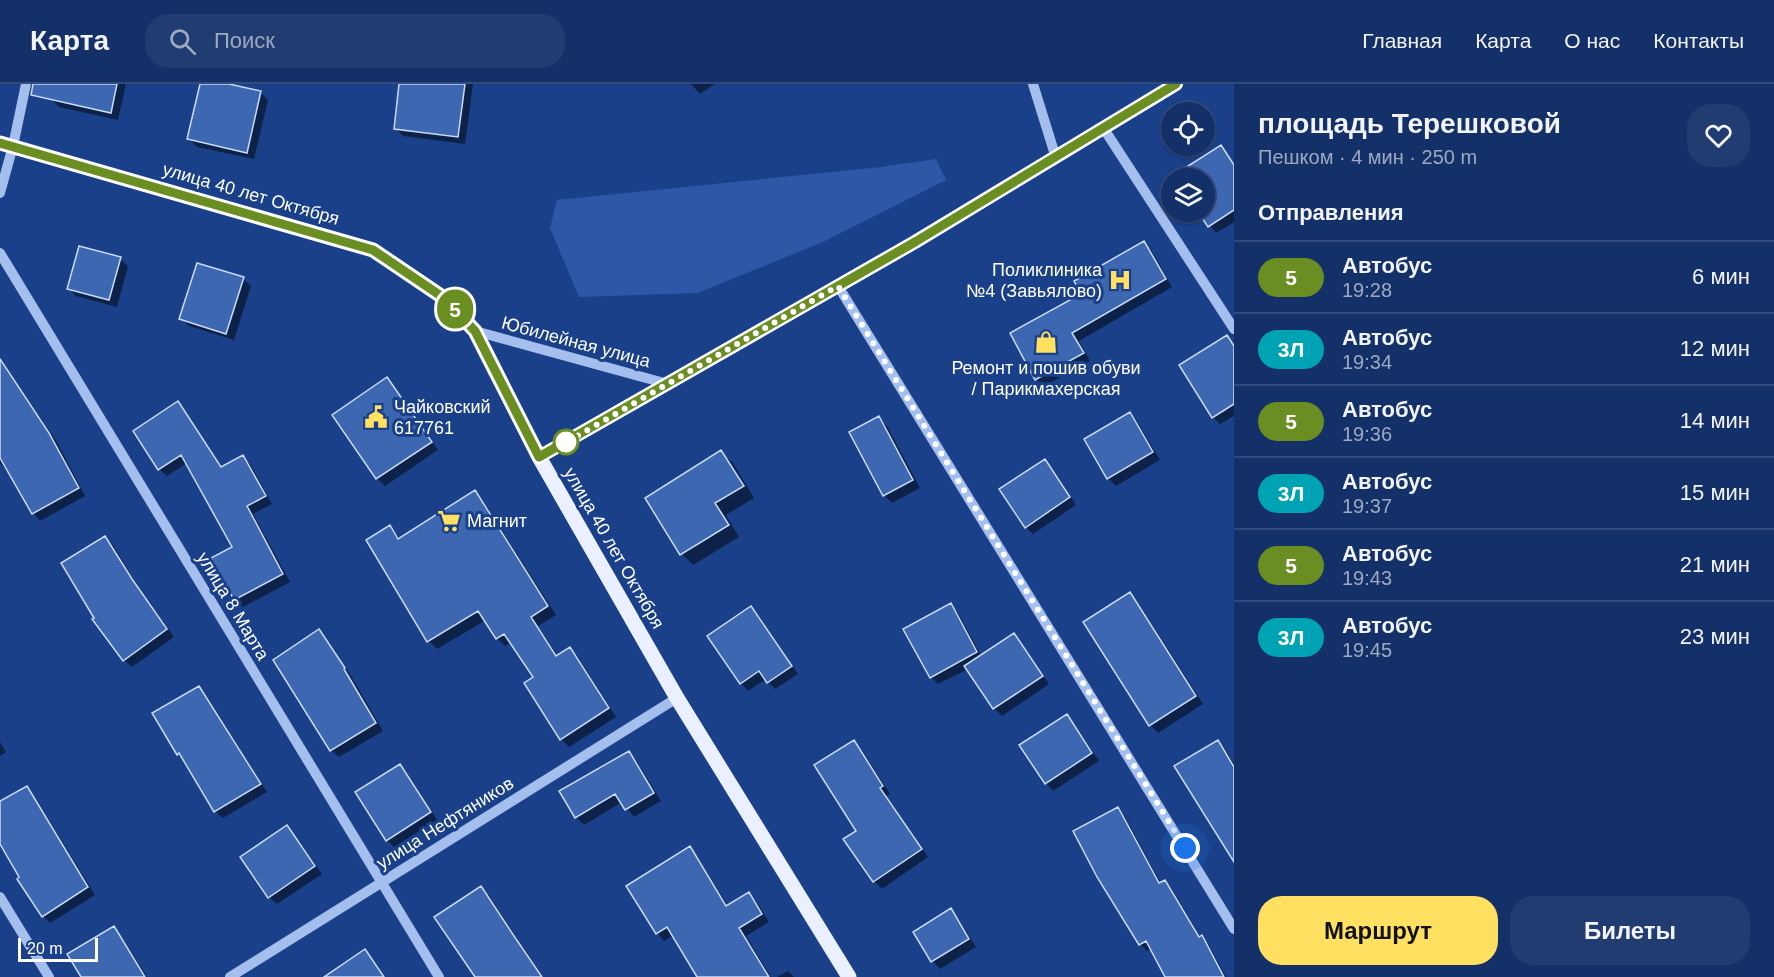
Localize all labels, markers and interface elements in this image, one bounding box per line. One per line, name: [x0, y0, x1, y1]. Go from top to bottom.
search box: [145, 14, 565, 68]
text: Карта: [30, 25, 109, 56]
icon: search: [166, 25, 199, 58]
text: Поиск: [214, 28, 275, 53]
text: Главная: [1362, 29, 1442, 52]
text: Карта: [1475, 29, 1531, 52]
text: О нас: [1564, 29, 1620, 52]
text: Контакты: [1653, 29, 1744, 52]
map controls: [1161, 102, 1215, 222]
button: locate: [1161, 102, 1215, 156]
button: heart: [1687, 104, 1750, 167]
text: площадь Терешковой: [1258, 108, 1561, 139]
text: Пешком · 4 мин · 250 m: [1258, 146, 1477, 168]
street label: улица 40 лет Октября: [160, 159, 342, 229]
button: layers: [1161, 168, 1215, 222]
text: Отправления: [1258, 200, 1404, 225]
text: Автобус: [1342, 253, 1432, 278]
place label: Поликлиника №4 (Завьялово): [966, 260, 1103, 301]
text: 6 мин: [1692, 264, 1750, 289]
text: 5: [1285, 266, 1297, 289]
hospital icon: Поликлиника №4 (Завьялово): [1107, 267, 1133, 293]
text: 19:28: [1342, 279, 1392, 301]
line badge: 5: [436, 290, 474, 328]
text: 5: [449, 298, 461, 321]
street label: Юбилейная улица: [499, 313, 654, 372]
text: Автобус: [1342, 325, 1432, 350]
shop icon: Ремонт и пошив обуви / Парикмахерская: [1033, 329, 1059, 355]
text: 12 мин: [1680, 336, 1750, 361]
text: 3Л: [1278, 338, 1304, 361]
text: 19:34: [1342, 351, 1392, 373]
place label: Ремонт и пошив обуви / Парикмахерская: [951, 358, 1141, 399]
place label: Чайковский 617761: [394, 397, 491, 438]
text: Автобус: [1342, 397, 1432, 422]
public building icon: Чайковский 617761: [363, 404, 389, 430]
text: 14 мин: [1680, 408, 1750, 433]
text: 5: [1285, 410, 1297, 433]
text: 19:36: [1342, 423, 1392, 445]
unlabelled marker: [553, 429, 579, 455]
street label: улица 40 лет Октября: [560, 464, 668, 632]
text: Автобус: [1342, 469, 1432, 494]
text: 15 мин: [1680, 480, 1750, 505]
text: 3Л: [1278, 482, 1304, 505]
text: 19:37: [1342, 495, 1392, 517]
supermarket icon: Магнит: [436, 508, 462, 534]
place label: Магнит: [467, 511, 527, 531]
text: Автобус: [1342, 541, 1432, 566]
street label: улица 8 Марта: [193, 548, 274, 664]
text: 21 мин: [1680, 552, 1750, 577]
text: 5: [1285, 554, 1297, 577]
text: 19:43: [1342, 567, 1392, 589]
text: Автобус: [1342, 613, 1432, 638]
text: 23 мин: [1680, 624, 1750, 649]
text: 3Л: [1278, 626, 1304, 649]
text: 19:45: [1342, 639, 1392, 661]
street label: улица Нефтяников: [373, 773, 517, 873]
your location: [1170, 833, 1200, 863]
button: Маршрут: [1258, 896, 1498, 965]
button: Билеты: [1510, 896, 1750, 965]
scale bar: [18, 935, 98, 962]
text: 20 m: [27, 940, 63, 957]

